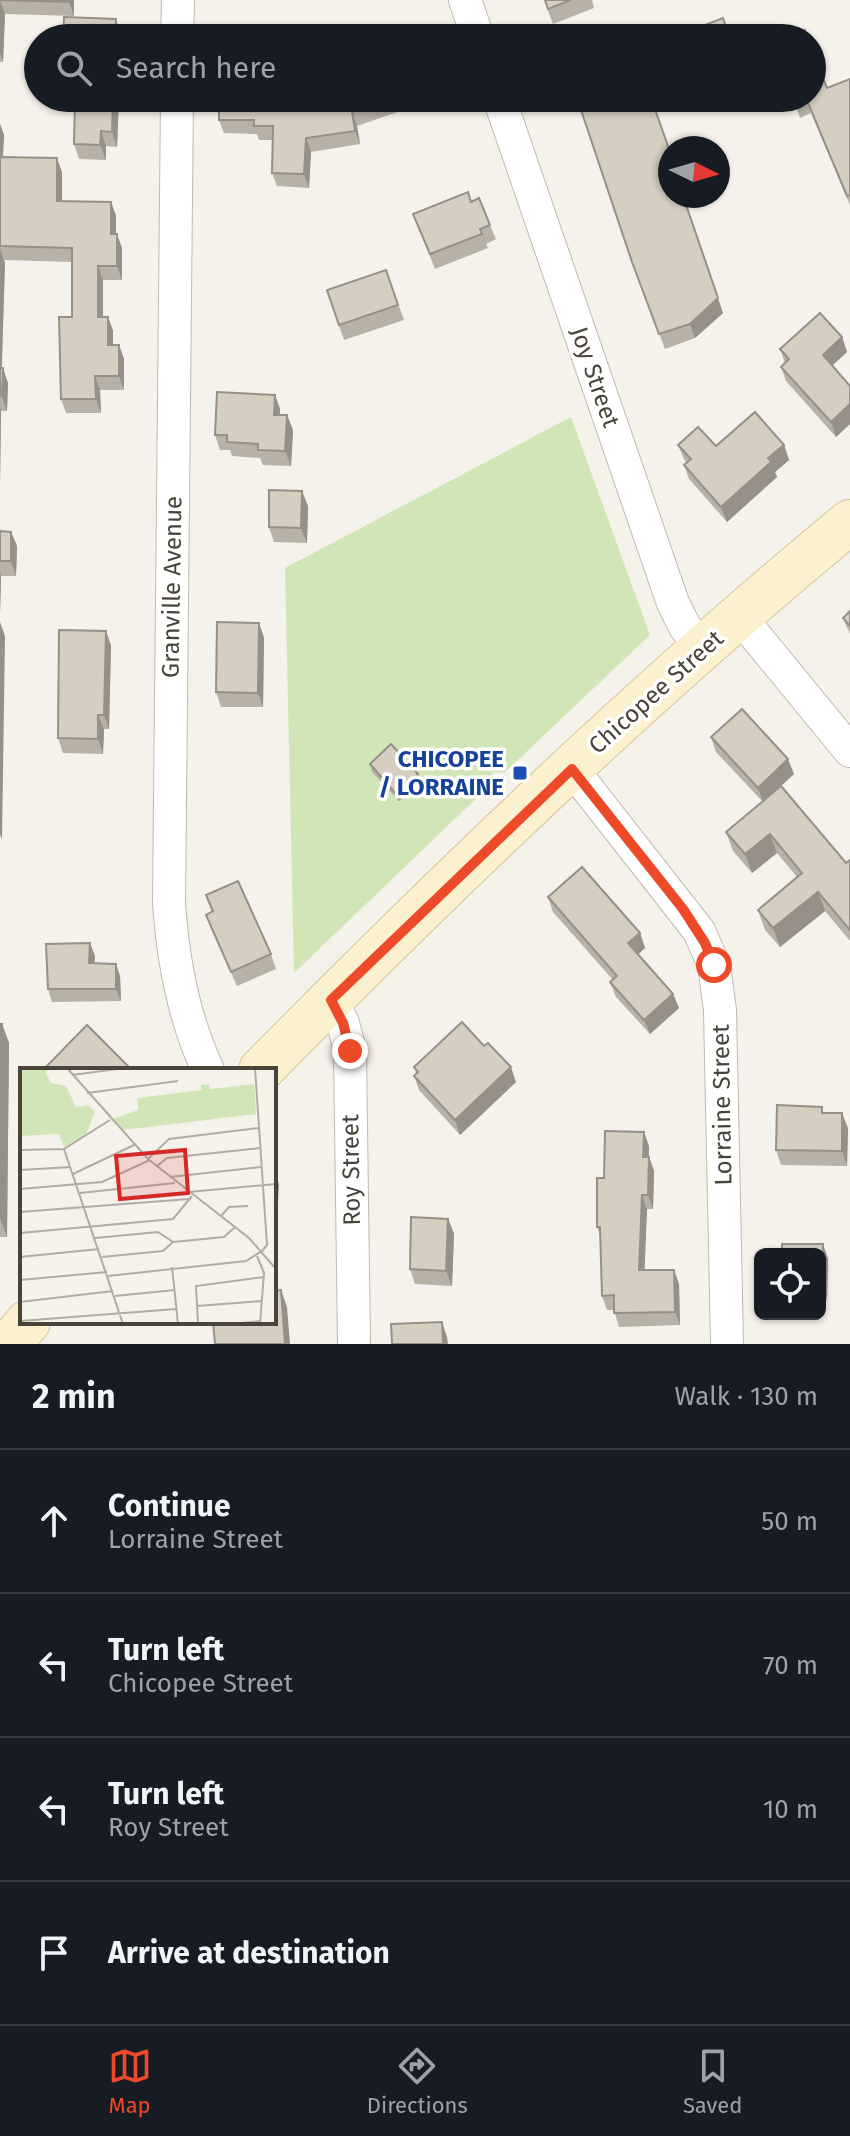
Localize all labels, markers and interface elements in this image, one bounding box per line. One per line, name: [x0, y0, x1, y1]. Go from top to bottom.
search box: [24, 24, 826, 112]
icon: search: [52, 46, 96, 90]
text: Search here: [116, 50, 276, 86]
north arrow: [658, 136, 730, 208]
street label: Joy Street: [565, 323, 625, 431]
street label: Granville Avenue: [156, 496, 188, 678]
street label: Chicopee Street: [583, 624, 729, 760]
place label: CHICOPEE / LORRAINE: [379, 745, 504, 801]
marker: CHICOPEE / LORRAINE: [511, 764, 529, 782]
route start: [696, 947, 732, 983]
street label: Lorraine Street: [707, 1024, 737, 1186]
route end: [332, 1033, 368, 1069]
inset map: [20, 1068, 276, 1324]
street label: Roy Street: [336, 1114, 366, 1226]
map controls: [754, 1248, 826, 1320]
button: locate: [754, 1248, 826, 1320]
text: 2 min: [32, 1376, 116, 1417]
text: Walk · 130 m: [675, 1381, 818, 1412]
text: Continue: [108, 1488, 231, 1524]
icon: ahead: [32, 1499, 76, 1543]
text: 50 m: [761, 1506, 818, 1537]
text: Lorraine Street: [108, 1524, 283, 1555]
text: Turn left: [108, 1632, 224, 1668]
icon: left: [32, 1643, 76, 1687]
text: 70 m: [763, 1650, 818, 1681]
text: Chicopee Street: [108, 1668, 293, 1699]
text: Turn left: [108, 1776, 224, 1812]
icon: left: [32, 1787, 76, 1831]
text: 10 m: [763, 1794, 818, 1825]
text: Roy Street: [108, 1812, 229, 1843]
icon: arrive: [32, 1931, 76, 1975]
text: Arrive at destination: [108, 1935, 390, 1971]
tab: Map: [108, 2044, 152, 2119]
tab: Directions: [367, 2044, 468, 2119]
tab: Saved: [683, 2044, 742, 2119]

